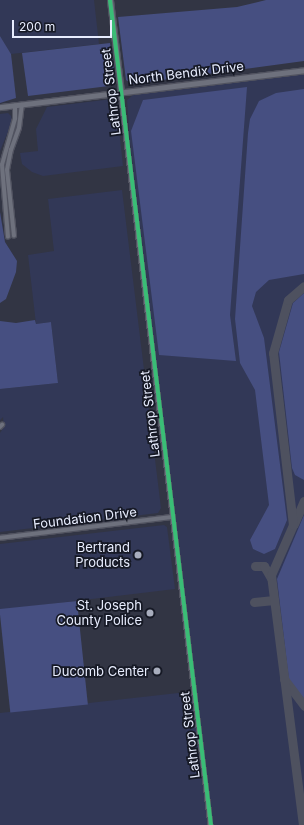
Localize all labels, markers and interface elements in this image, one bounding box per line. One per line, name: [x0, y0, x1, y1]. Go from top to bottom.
scale bar: [14, 12, 114, 38]
text: 200 m: [19, 19, 55, 34]
street label: Lathrop Street: [98, 48, 124, 136]
street label: North Bendix Drive: [127, 58, 245, 88]
street label: Lathrop Street: [137, 370, 163, 458]
street label: Foundation Drive: [32, 504, 138, 532]
place label: Bertrand Products: [75, 540, 130, 571]
marker: Bertrand Products: [133, 550, 143, 560]
place label: St. Joseph County Police: [57, 598, 142, 629]
marker: St. Joseph County Police: [145, 608, 155, 618]
place label: Ducomb Center: [52, 663, 149, 679]
marker: Ducomb Center: [152, 666, 162, 676]
street label: Lathrop Street: [177, 691, 203, 779]

